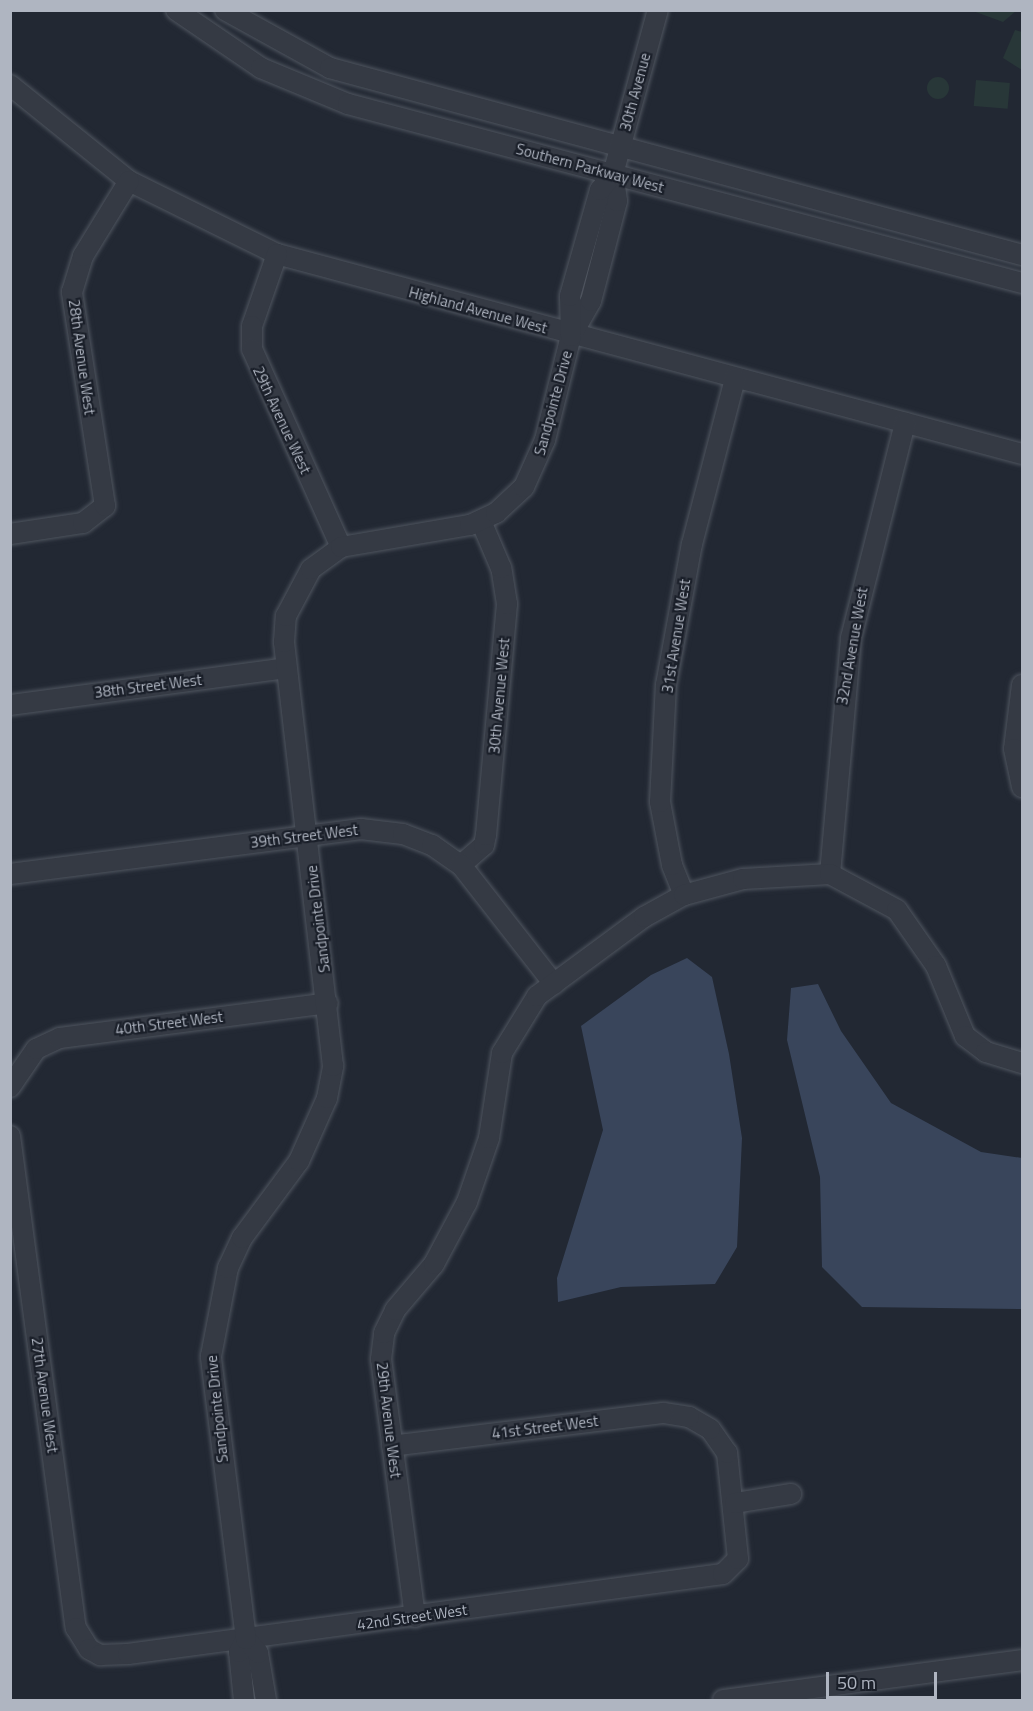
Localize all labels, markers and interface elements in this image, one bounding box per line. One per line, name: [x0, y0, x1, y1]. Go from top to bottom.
street label: 30th Avenue: [616, 51, 654, 133]
street label: Southern Parkway West: [514, 140, 666, 196]
street label: Highland Avenue West: [407, 283, 549, 337]
street label: 28th Avenue West: [65, 298, 99, 416]
street label: Sandpointe Drive: [530, 349, 576, 457]
street label: 29th Avenue West: [249, 363, 315, 477]
street label: 31st Avenue West: [658, 578, 694, 694]
street label: 32nd Avenue West: [833, 586, 871, 706]
street label: 30th Avenue West: [485, 637, 513, 755]
street label: 38th Street West: [93, 670, 203, 702]
street label: 39th Street West: [249, 820, 359, 852]
street label: Sandpointe Drive: [303, 864, 333, 974]
street label: 40th Street West: [114, 1007, 224, 1039]
street label: 27th Avenue West: [28, 1336, 62, 1454]
street label: Sandpointe Drive: [202, 1355, 232, 1463]
street label: 29th Avenue West: [373, 1361, 405, 1479]
street label: 41st Street West: [491, 1412, 599, 1442]
street label: 42nd Street West: [356, 1600, 468, 1634]
scale bar: [829, 1660, 940, 1698]
text: 50 m: [837, 1669, 876, 1696]

